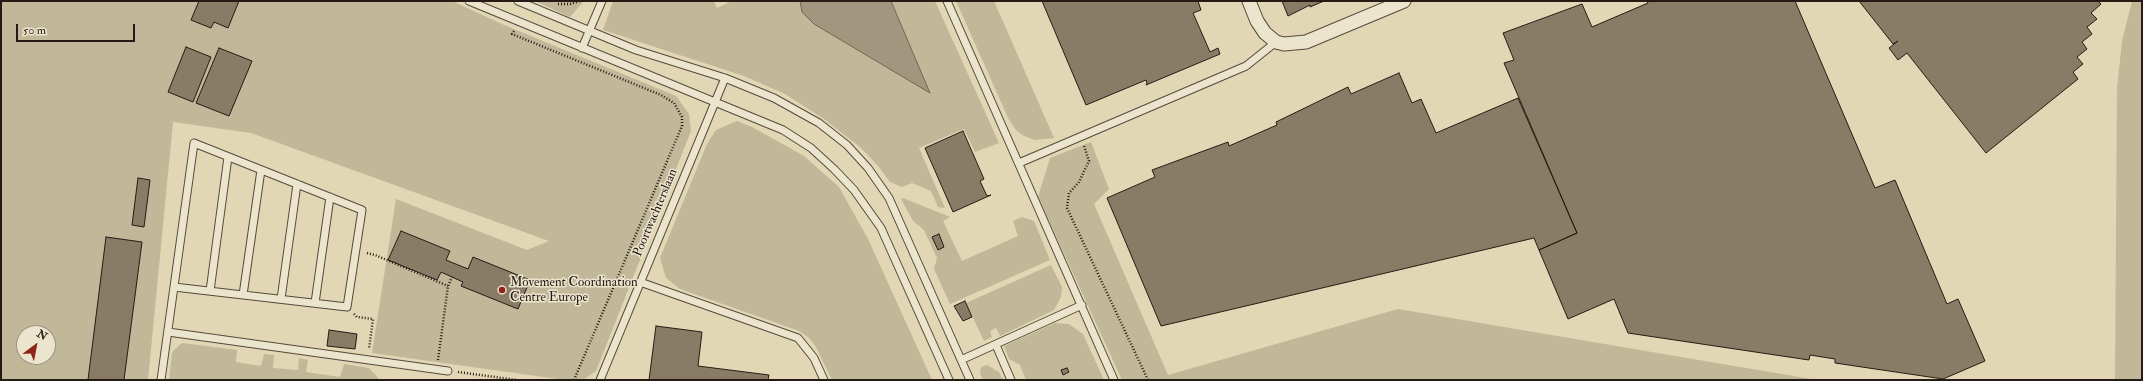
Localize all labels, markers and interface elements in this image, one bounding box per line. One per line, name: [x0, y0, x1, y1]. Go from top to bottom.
scale bar: [18, 16, 137, 42]
text: 50 m: [23, 23, 46, 38]
street label: Poortwachterslaan: [631, 167, 681, 259]
place label: Movement Coordination Centre Europe: [510, 275, 638, 306]
marker: Movement Coordination Centre Europe: [497, 285, 507, 295]
north arrow: [16, 325, 56, 365]
text: N: [34, 327, 50, 343]

